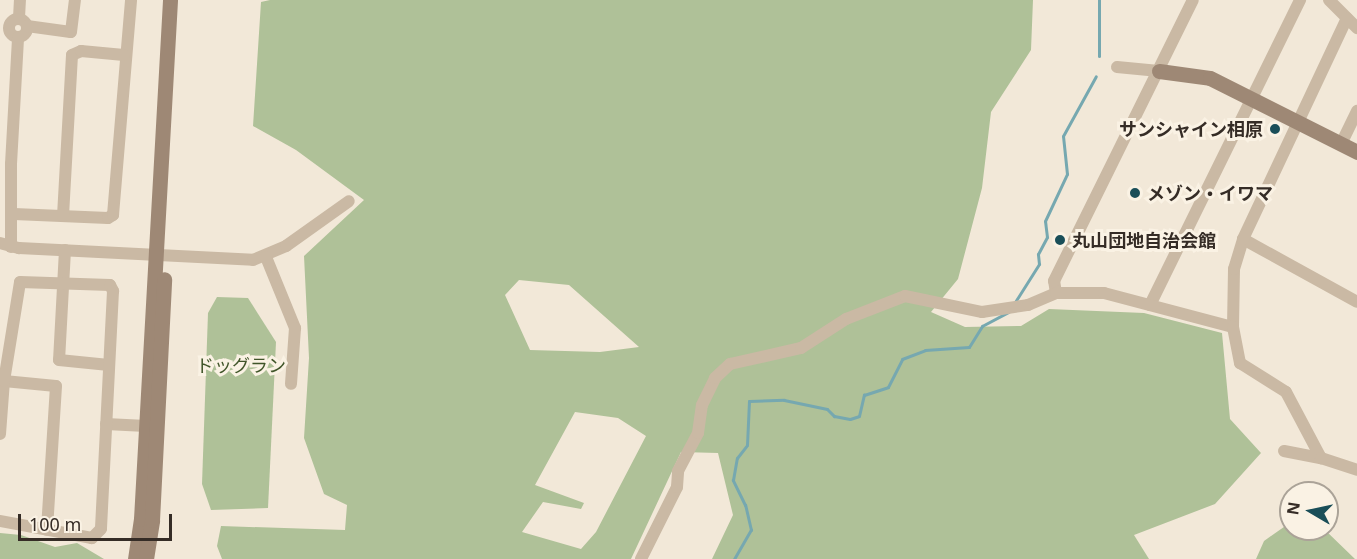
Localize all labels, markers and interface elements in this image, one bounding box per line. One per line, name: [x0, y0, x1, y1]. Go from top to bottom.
place label: サンシャイン相原: [1119, 118, 1263, 140]
marker: サンシャイン相原: [1268, 122, 1282, 136]
place label: メゾン・イワマ: [1147, 182, 1273, 204]
marker: メゾン・イワマ: [1128, 186, 1142, 200]
place label: 丸山団地自治会館: [1072, 229, 1216, 251]
marker: 丸山団地自治会館: [1053, 233, 1067, 247]
park label: ドッグラン: [196, 354, 286, 376]
north arrow: [1279, 481, 1339, 541]
text: N: [1281, 500, 1305, 517]
scale bar: [21, 502, 176, 540]
text: 100 m: [29, 512, 81, 536]

